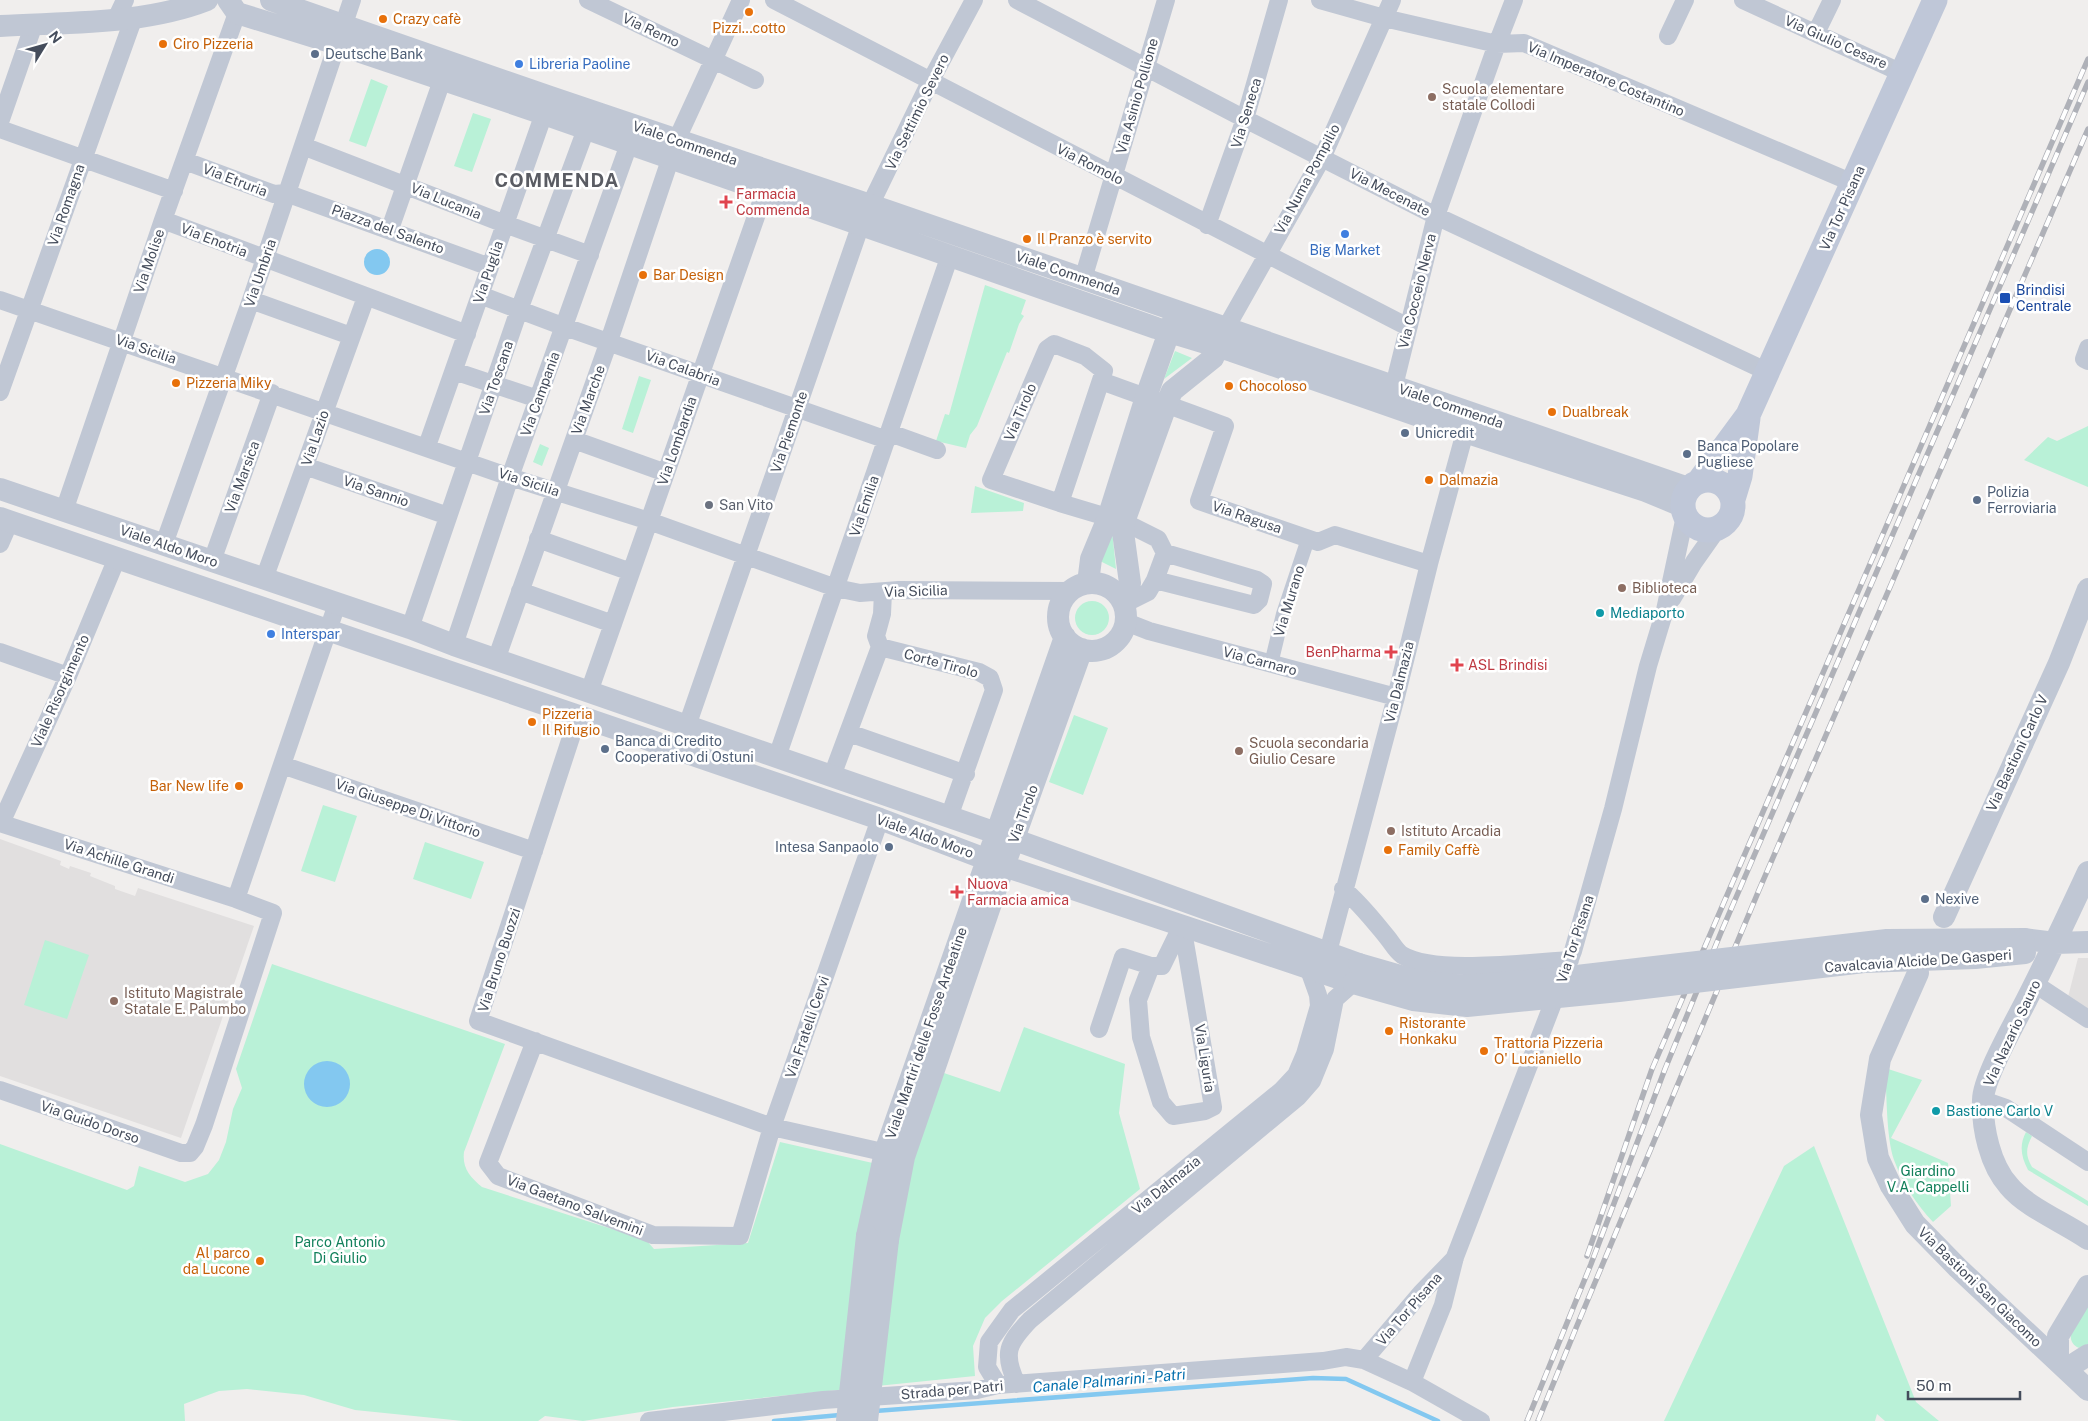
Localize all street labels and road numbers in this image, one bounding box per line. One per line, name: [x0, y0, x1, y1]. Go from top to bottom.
street label: Via Remo: [620, 10, 682, 50]
street label: Via Giulio Cesare: [1782, 12, 1890, 72]
street label: Via Asinio Pollione: [1113, 36, 1161, 156]
street label: Via Imperatore Costantino: [1525, 39, 1687, 119]
street label: Via Settimio Severo: [882, 51, 952, 173]
street label: Via Seneca: [1228, 76, 1264, 150]
street label: Viale Commenda: [631, 118, 739, 168]
street label: Via Numa Pompilio: [1271, 121, 1343, 237]
street label: Via Romolo: [1054, 140, 1126, 188]
street label: Via Etruria: [200, 160, 270, 200]
street label: Via Romagna: [45, 162, 87, 248]
street label: Via Tor Pisana: [1816, 163, 1868, 253]
street label: Via Mecenate: [1347, 165, 1433, 219]
street label: Via Lucania: [408, 180, 484, 222]
street label: Piazza del Salento: [330, 201, 446, 257]
street label: Via Enotria: [178, 220, 250, 260]
street label: Via Molise: [131, 227, 167, 295]
street label: Via Cocceio Nerva: [1395, 232, 1439, 350]
street label: Via Umbria: [241, 237, 279, 309]
street label: Via Puglia: [470, 239, 506, 305]
street label: Viale Commenda: [1014, 248, 1122, 298]
street label: Via Sicilia: [113, 331, 179, 367]
street label: Via Toscana: [476, 339, 516, 417]
street label: Via Calabria: [643, 347, 723, 389]
street label: Via Campania: [517, 350, 563, 438]
street label: Via Marche: [568, 363, 608, 437]
street label: Via Tirolo: [1001, 381, 1039, 443]
street label: Viale Commenda: [1397, 381, 1505, 431]
street label: Via Piemonte: [768, 389, 810, 475]
street label: Via Lombardia: [654, 394, 700, 488]
street label: Via Lazio: [298, 408, 332, 468]
street label: Via Marsica: [222, 439, 262, 515]
street label: Via Sicilia: [496, 465, 562, 499]
street label: Via Sannio: [341, 472, 411, 510]
street label: Via Emilia: [846, 473, 882, 539]
street label: Via Ragusa: [1210, 498, 1284, 536]
street label: Viale Aldo Moro: [118, 522, 220, 570]
street label: Via Murano: [1271, 563, 1307, 639]
street label: Via Sicilia: [884, 582, 948, 600]
street label: Viale Risorgimento: [28, 632, 92, 750]
street label: Via Dalmazia: [1381, 640, 1417, 724]
street label: Via Carnaro: [1221, 643, 1299, 679]
street label: Corte Tirolo: [902, 645, 980, 681]
street label: Via Bastioni Carlo V: [1983, 692, 2051, 814]
street label: Via Giuseppe Di Vittorio: [333, 776, 483, 840]
street label: Via Tirolo: [1005, 783, 1041, 845]
street label: Viale Aldo Moro: [874, 811, 976, 861]
street label: Via Achille Grandi: [62, 836, 176, 886]
street label: Via Tor Pisana: [1553, 893, 1597, 985]
street label: Via Bruno Buozzi: [475, 906, 523, 1014]
street label: Viale Martiri delle Fosse Ardeatine: [882, 925, 970, 1141]
street label: Cavalcavia Alcide De Gasperi: [1824, 946, 2012, 976]
street label: Via Fratelli Cervi: [782, 974, 832, 1080]
street label: Via Nazario Sauro: [1980, 977, 2044, 1089]
street label: Via Liguria: [1192, 1023, 1218, 1093]
street label: Via Guido Dorso: [38, 1098, 142, 1146]
street label: Via Dalmazia: [1129, 1153, 1203, 1217]
street label: Via Gaetano Salvemini: [504, 1172, 646, 1238]
street label: Via Bastioni San Giacomo: [1915, 1224, 2045, 1350]
street label: Via Tor Pisana: [1373, 1269, 1445, 1349]
street label: Strada per Patri: [900, 1378, 1004, 1402]

